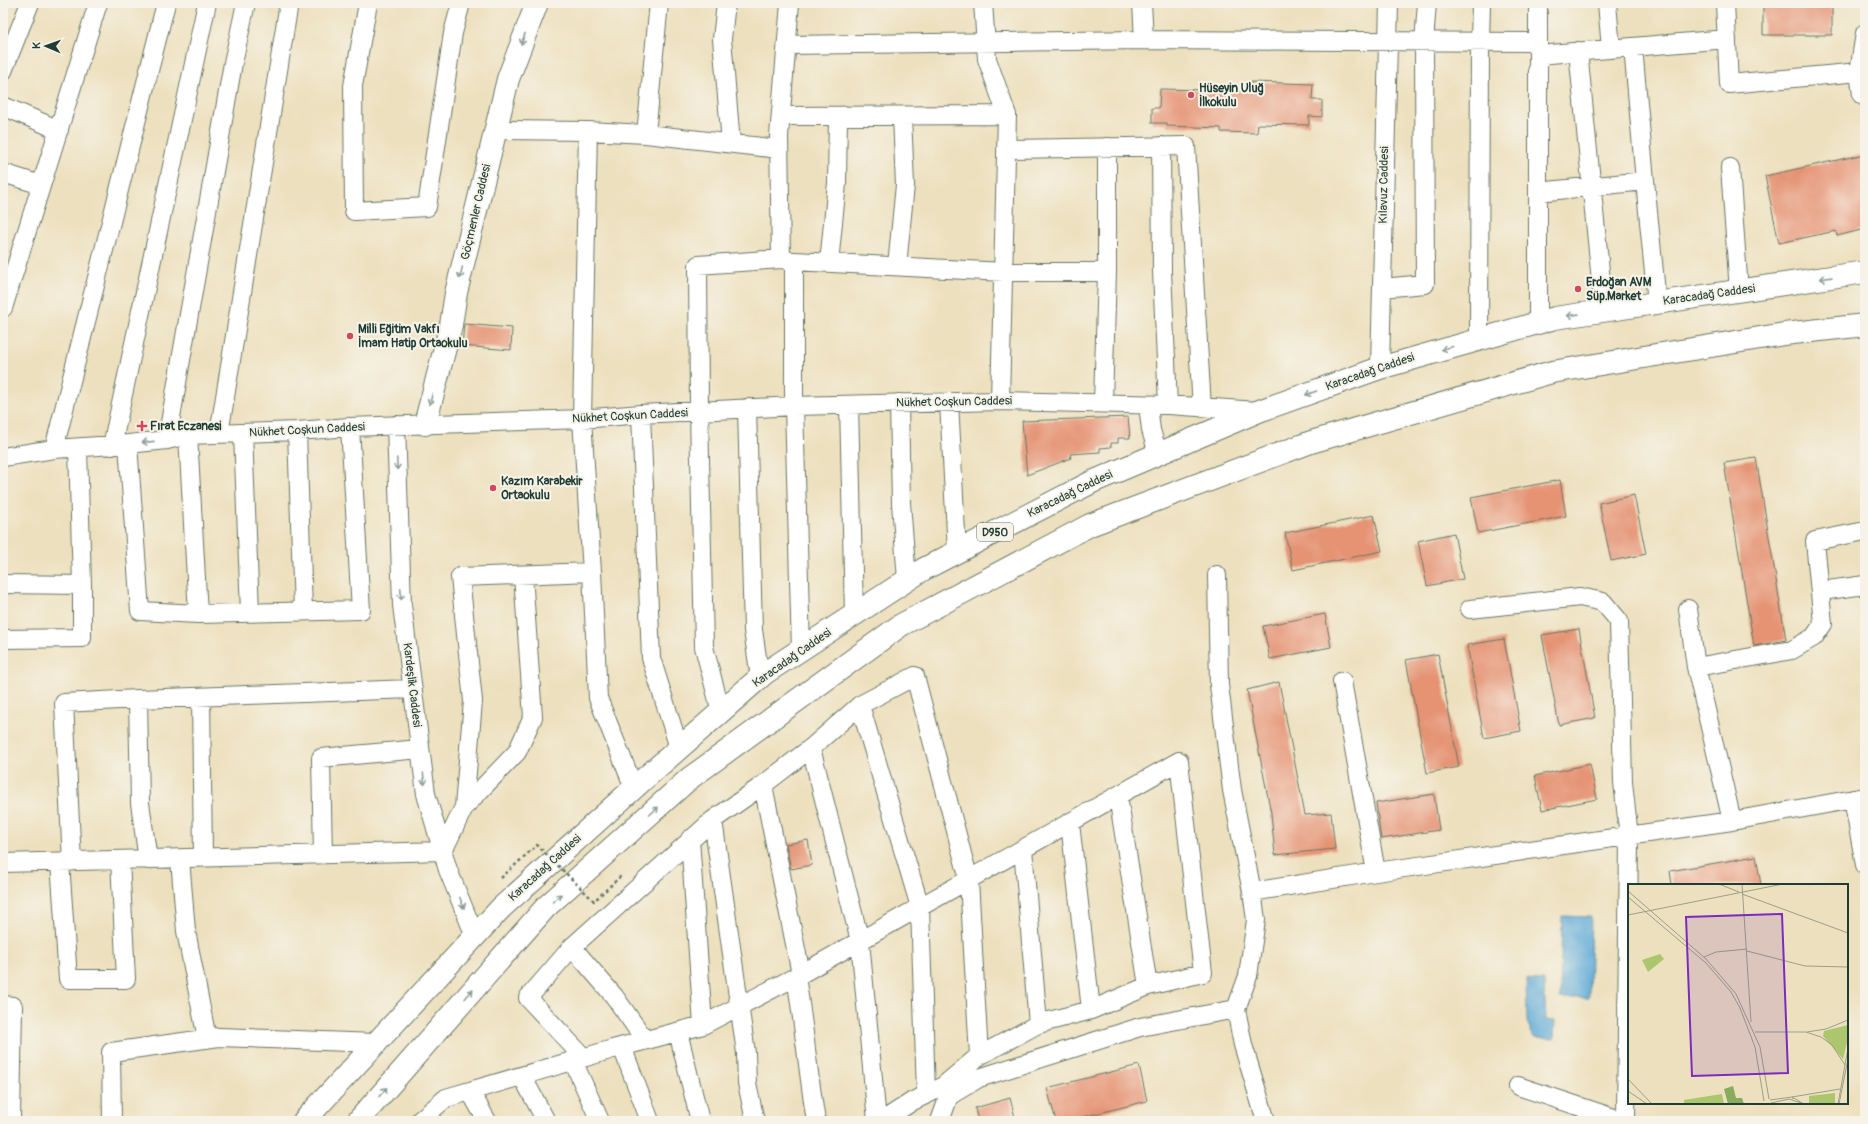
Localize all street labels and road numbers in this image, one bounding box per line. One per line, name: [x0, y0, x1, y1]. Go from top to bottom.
street label: Kılavuz Caddesi: [1376, 146, 1392, 224]
street label: Göçmenler Caddesi: [458, 163, 494, 261]
street label: Karacadağ Caddesi: [1662, 281, 1756, 309]
street label: Karacadağ Caddesi: [1324, 350, 1416, 394]
street label: Nükhet Coşkun Caddesi: [896, 393, 1012, 411]
street label: Nükhet Coşkun Caddesi: [572, 405, 688, 427]
street label: Nükhet Coşkun Caddesi: [249, 419, 365, 441]
street label: Karacadağ Caddesi: [1025, 467, 1115, 521]
road number: D950: [977, 523, 1013, 541]
street label: Karacadağ Caddesi: [750, 625, 834, 691]
street label: Kardeşlik Caddesi: [399, 642, 425, 728]
street label: Karacadağ Caddesi: [505, 831, 585, 905]

